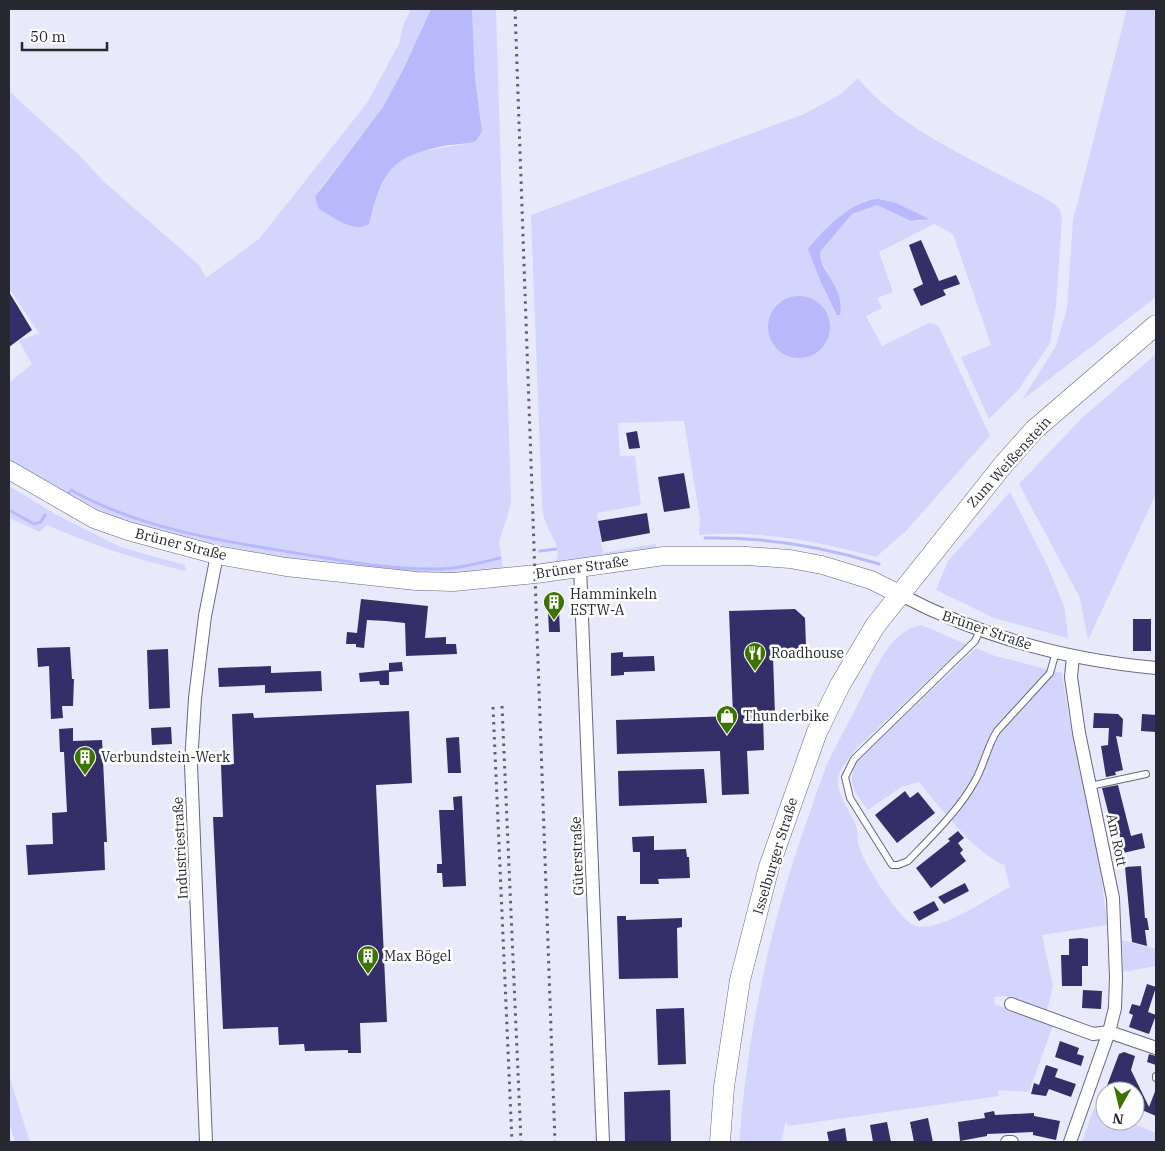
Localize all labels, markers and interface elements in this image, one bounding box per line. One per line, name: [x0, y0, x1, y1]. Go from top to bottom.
scale bar: [22, 20, 108, 52]
text: 50 m: [30, 27, 66, 46]
street label: Zum Weißenstein: [963, 412, 1055, 511]
street label: Brüner Straße: [133, 524, 229, 564]
street label: Brüner Straße: [534, 552, 630, 582]
place label: Hamminkeln ESTW-A: [570, 585, 657, 619]
building icon: Hamminkeln ESTW-A: [542, 590, 566, 621]
street label: Brüner Straße: [940, 606, 1034, 654]
restaurant icon: Roadhouse: [743, 641, 767, 672]
place label: Roadhouse: [771, 644, 844, 662]
shop icon: Thunderbike: [715, 704, 739, 735]
place label: Thunderbike: [743, 707, 829, 725]
building icon: Verbundstein-Werk: [73, 745, 97, 776]
place label: Verbundstein-Werk: [101, 748, 231, 766]
street label: Isselburger Straße: [749, 795, 801, 917]
street label: Industriestraße: [168, 796, 192, 900]
street label: Am Rott: [1103, 812, 1131, 868]
street label: Güterstraße: [567, 816, 587, 896]
building icon: Max Bögel: [356, 944, 380, 975]
place label: Max Bögel: [384, 947, 451, 965]
north arrow: [1095, 1081, 1145, 1131]
text: N: [1111, 1109, 1125, 1129]

